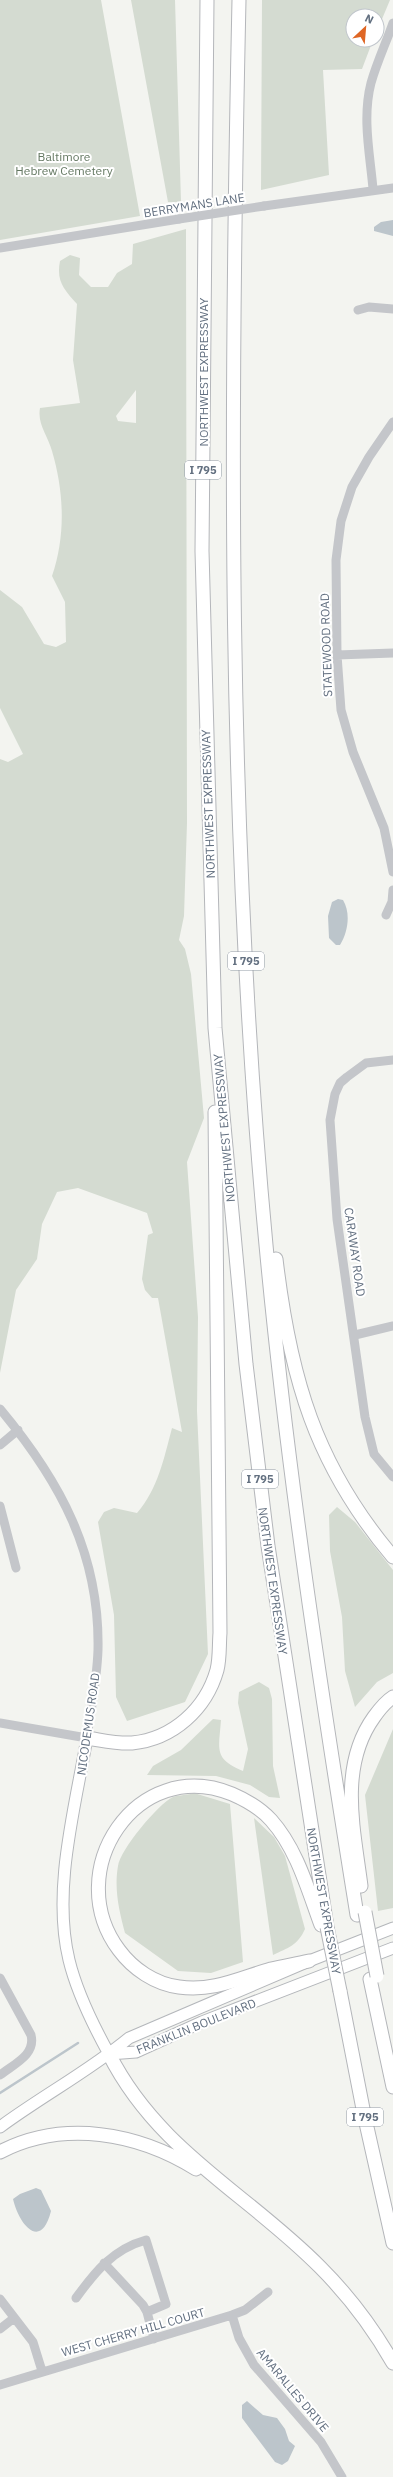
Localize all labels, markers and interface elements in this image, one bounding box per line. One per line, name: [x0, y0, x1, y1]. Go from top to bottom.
north arrow: [345, 8, 385, 48]
text: N: [363, 11, 376, 27]
park label: Baltimore Hebrew Cemetery: [15, 149, 113, 178]
street label: BERRYMANS LANE: [142, 190, 246, 220]
street label: NORTHWEST EXPRESSWAY: [196, 298, 211, 446]
road number: I 795: [185, 461, 221, 479]
street label: STATEWOOD ROAD: [317, 593, 335, 697]
street label: NORTHWEST EXPRESSWAY: [198, 729, 218, 879]
road number: I 795: [228, 952, 264, 970]
street label: NORTHWEST EXPRESSWAY: [210, 1053, 238, 1203]
street label: CARAWAY ROAD: [341, 1207, 369, 1297]
road number: I 795: [242, 1470, 278, 1488]
street label: NORTHWEST EXPRESSWAY: [255, 1506, 291, 1656]
street label: NICODEMUS ROAD: [73, 1672, 103, 1776]
street label: NORTHWEST EXPRESSWAY: [304, 1826, 344, 1976]
street label: FRANKLIN BOULEVARD: [134, 1995, 258, 2057]
road number: I 795: [347, 2108, 383, 2126]
street label: WEST CHERRY HILL COURT: [60, 2304, 206, 2360]
street label: AMARALLES DRIVE: [254, 2345, 332, 2435]

